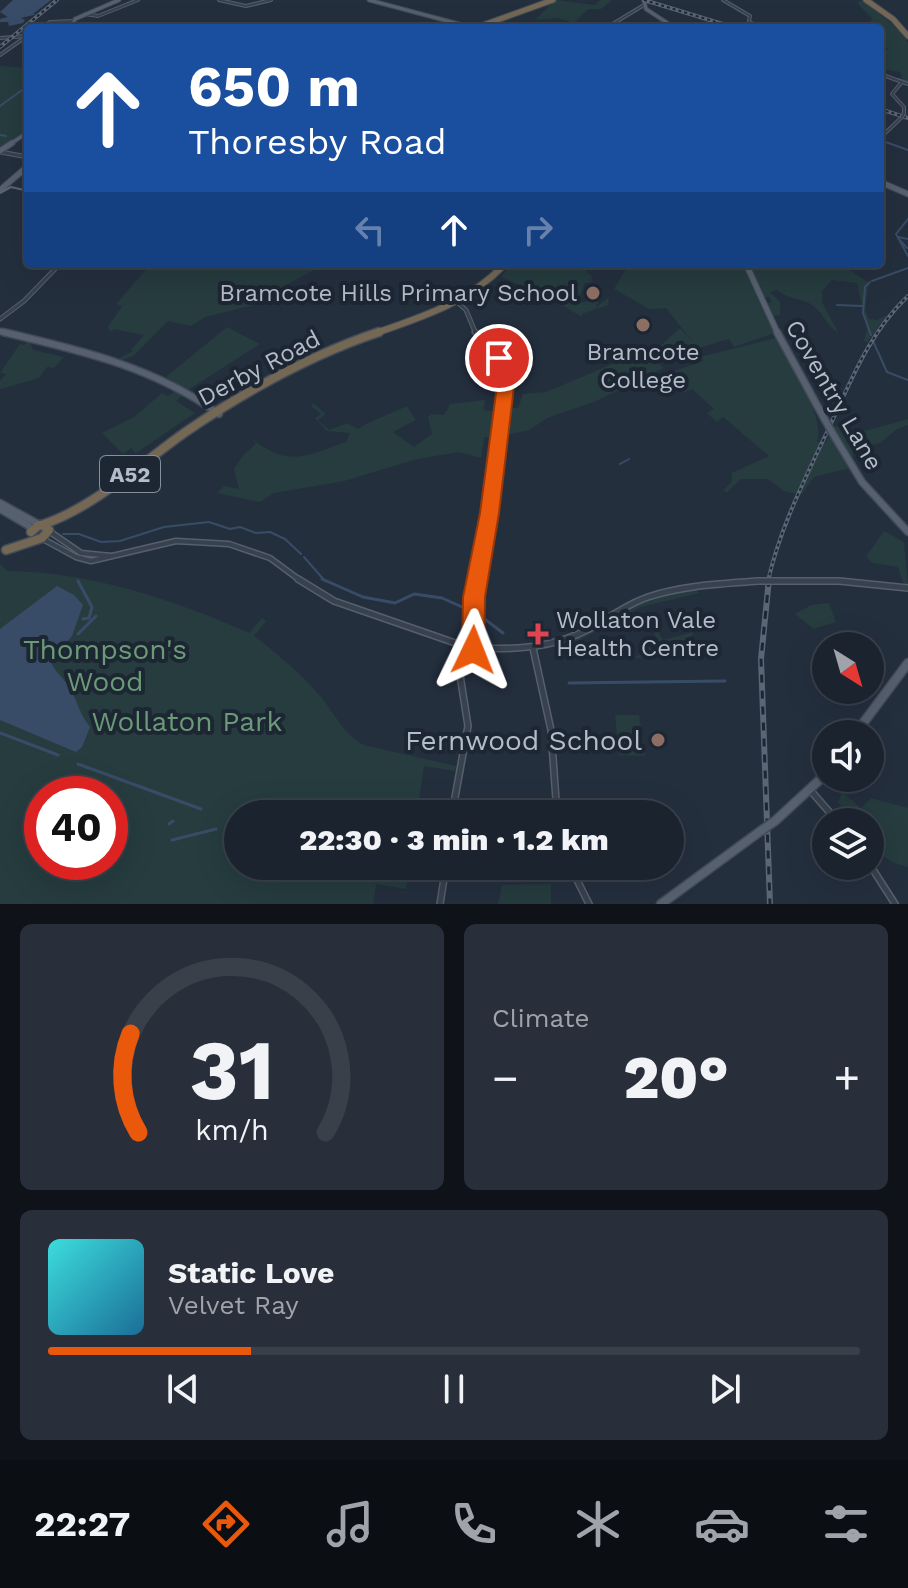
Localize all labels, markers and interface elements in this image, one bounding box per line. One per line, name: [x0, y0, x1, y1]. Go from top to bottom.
text: 650 m: [188, 54, 360, 120]
icon: ahead: [56, 56, 160, 160]
text: Thoresby Road: [188, 121, 447, 163]
icon: left: [348, 208, 392, 252]
icon: ahead: [432, 208, 476, 252]
icon: right: [516, 208, 560, 252]
place label: Bramcote Hills Primary School: [219, 279, 578, 307]
marker: Bramcote Hills Primary School: [584, 284, 602, 302]
street label: Coventry Lane: [780, 315, 888, 475]
marker: Bramcote College: [634, 316, 652, 334]
street label: Derby Road: [193, 324, 325, 412]
pin: [465, 324, 533, 392]
icon: arrive: [477, 336, 521, 380]
place label: Bramcote College: [586, 338, 700, 394]
road number: A52: [100, 456, 160, 492]
place label: Wollaton Vale Health Centre: [556, 606, 719, 662]
position arrow: [431, 608, 515, 692]
marker: Wollaton Vale Health Centre: [527, 623, 549, 645]
north arrow: [812, 632, 884, 704]
map controls: [812, 632, 884, 880]
park label: Thompson's Wood: [23, 633, 187, 698]
park label: Wollaton Park: [92, 705, 283, 738]
button: sound: [812, 720, 884, 792]
place label: Fernwood School: [405, 724, 642, 757]
marker: Fernwood School: [649, 731, 667, 749]
speed limit sign: 40: [24, 776, 128, 880]
button: layers: [812, 808, 884, 880]
text: 22:30 · 3 min · 1.2 km: [299, 822, 609, 857]
text: Climate: [492, 1003, 590, 1033]
text: 31: [189, 1022, 275, 1119]
text: 20°: [623, 1042, 729, 1113]
text: −: [492, 1052, 519, 1104]
text: +: [833, 1052, 860, 1104]
text: km/h: [195, 1113, 269, 1147]
text: Static Love: [168, 1255, 334, 1290]
text: Velvet Ray: [168, 1290, 299, 1320]
icon: previous: [161, 1367, 205, 1411]
icon: pause: [432, 1367, 476, 1411]
icon: next: [703, 1367, 747, 1411]
icon: directions: [198, 1496, 254, 1552]
icon: music: [322, 1496, 378, 1552]
icon: phone: [446, 1496, 502, 1552]
icon: climate: [570, 1496, 626, 1552]
icon: car: [694, 1496, 750, 1552]
icon: filters: [818, 1496, 874, 1552]
text: 22:27: [34, 1503, 130, 1545]

